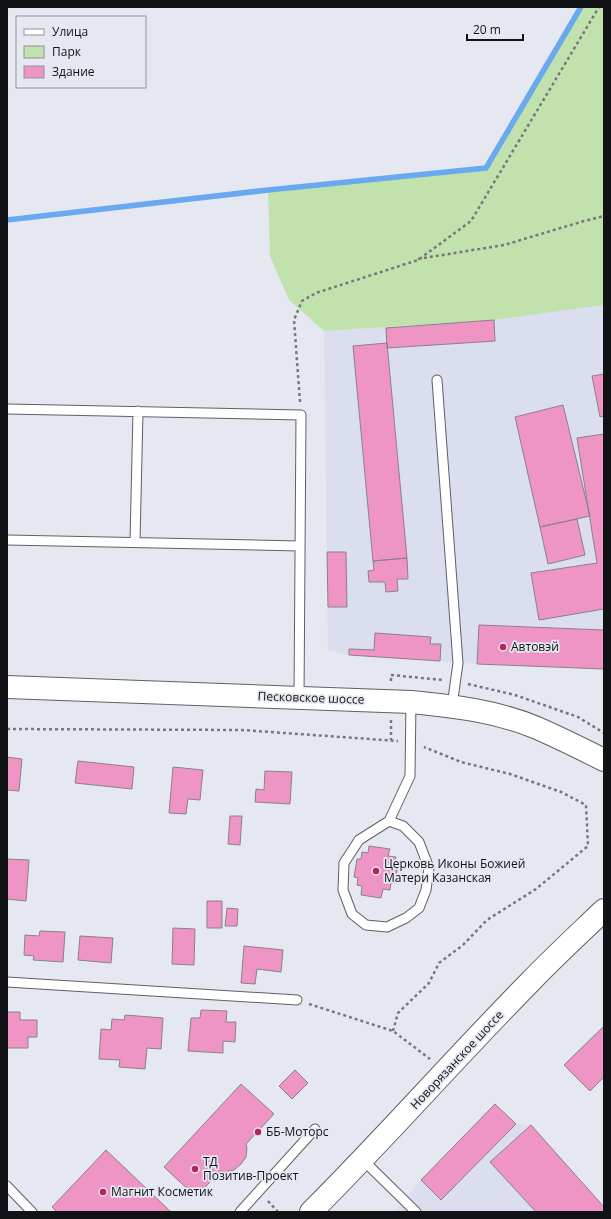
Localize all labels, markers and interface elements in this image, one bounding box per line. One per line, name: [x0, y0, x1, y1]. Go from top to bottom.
legend: [16, 16, 146, 88]
scale bar: [467, 16, 523, 42]
text: 20 m: [473, 21, 501, 38]
text: Улица: [52, 23, 88, 40]
text: Парк: [52, 43, 82, 60]
text: Здание: [52, 63, 95, 80]
place label: Автовэй: [511, 638, 559, 655]
marker: Автовэй: [498, 642, 508, 652]
street label: Песковское шоссе: [257, 687, 365, 708]
place label: Церковь Иконы Божией Матери Казанская: [384, 855, 525, 886]
marker: Церковь Иконы Божией Матери Казанская: [371, 866, 381, 876]
street label: Новорязанское шоссе: [406, 1006, 507, 1113]
place label: ББ-Моторс: [266, 1123, 329, 1140]
marker: ББ-Моторс: [253, 1127, 263, 1137]
place label: ТД Позитив-Проект: [203, 1153, 299, 1184]
marker: ТД Позитив-Проект: [190, 1164, 200, 1174]
place label: Магнит Косметик: [111, 1183, 214, 1200]
marker: Магнит Косметик: [98, 1187, 108, 1197]

